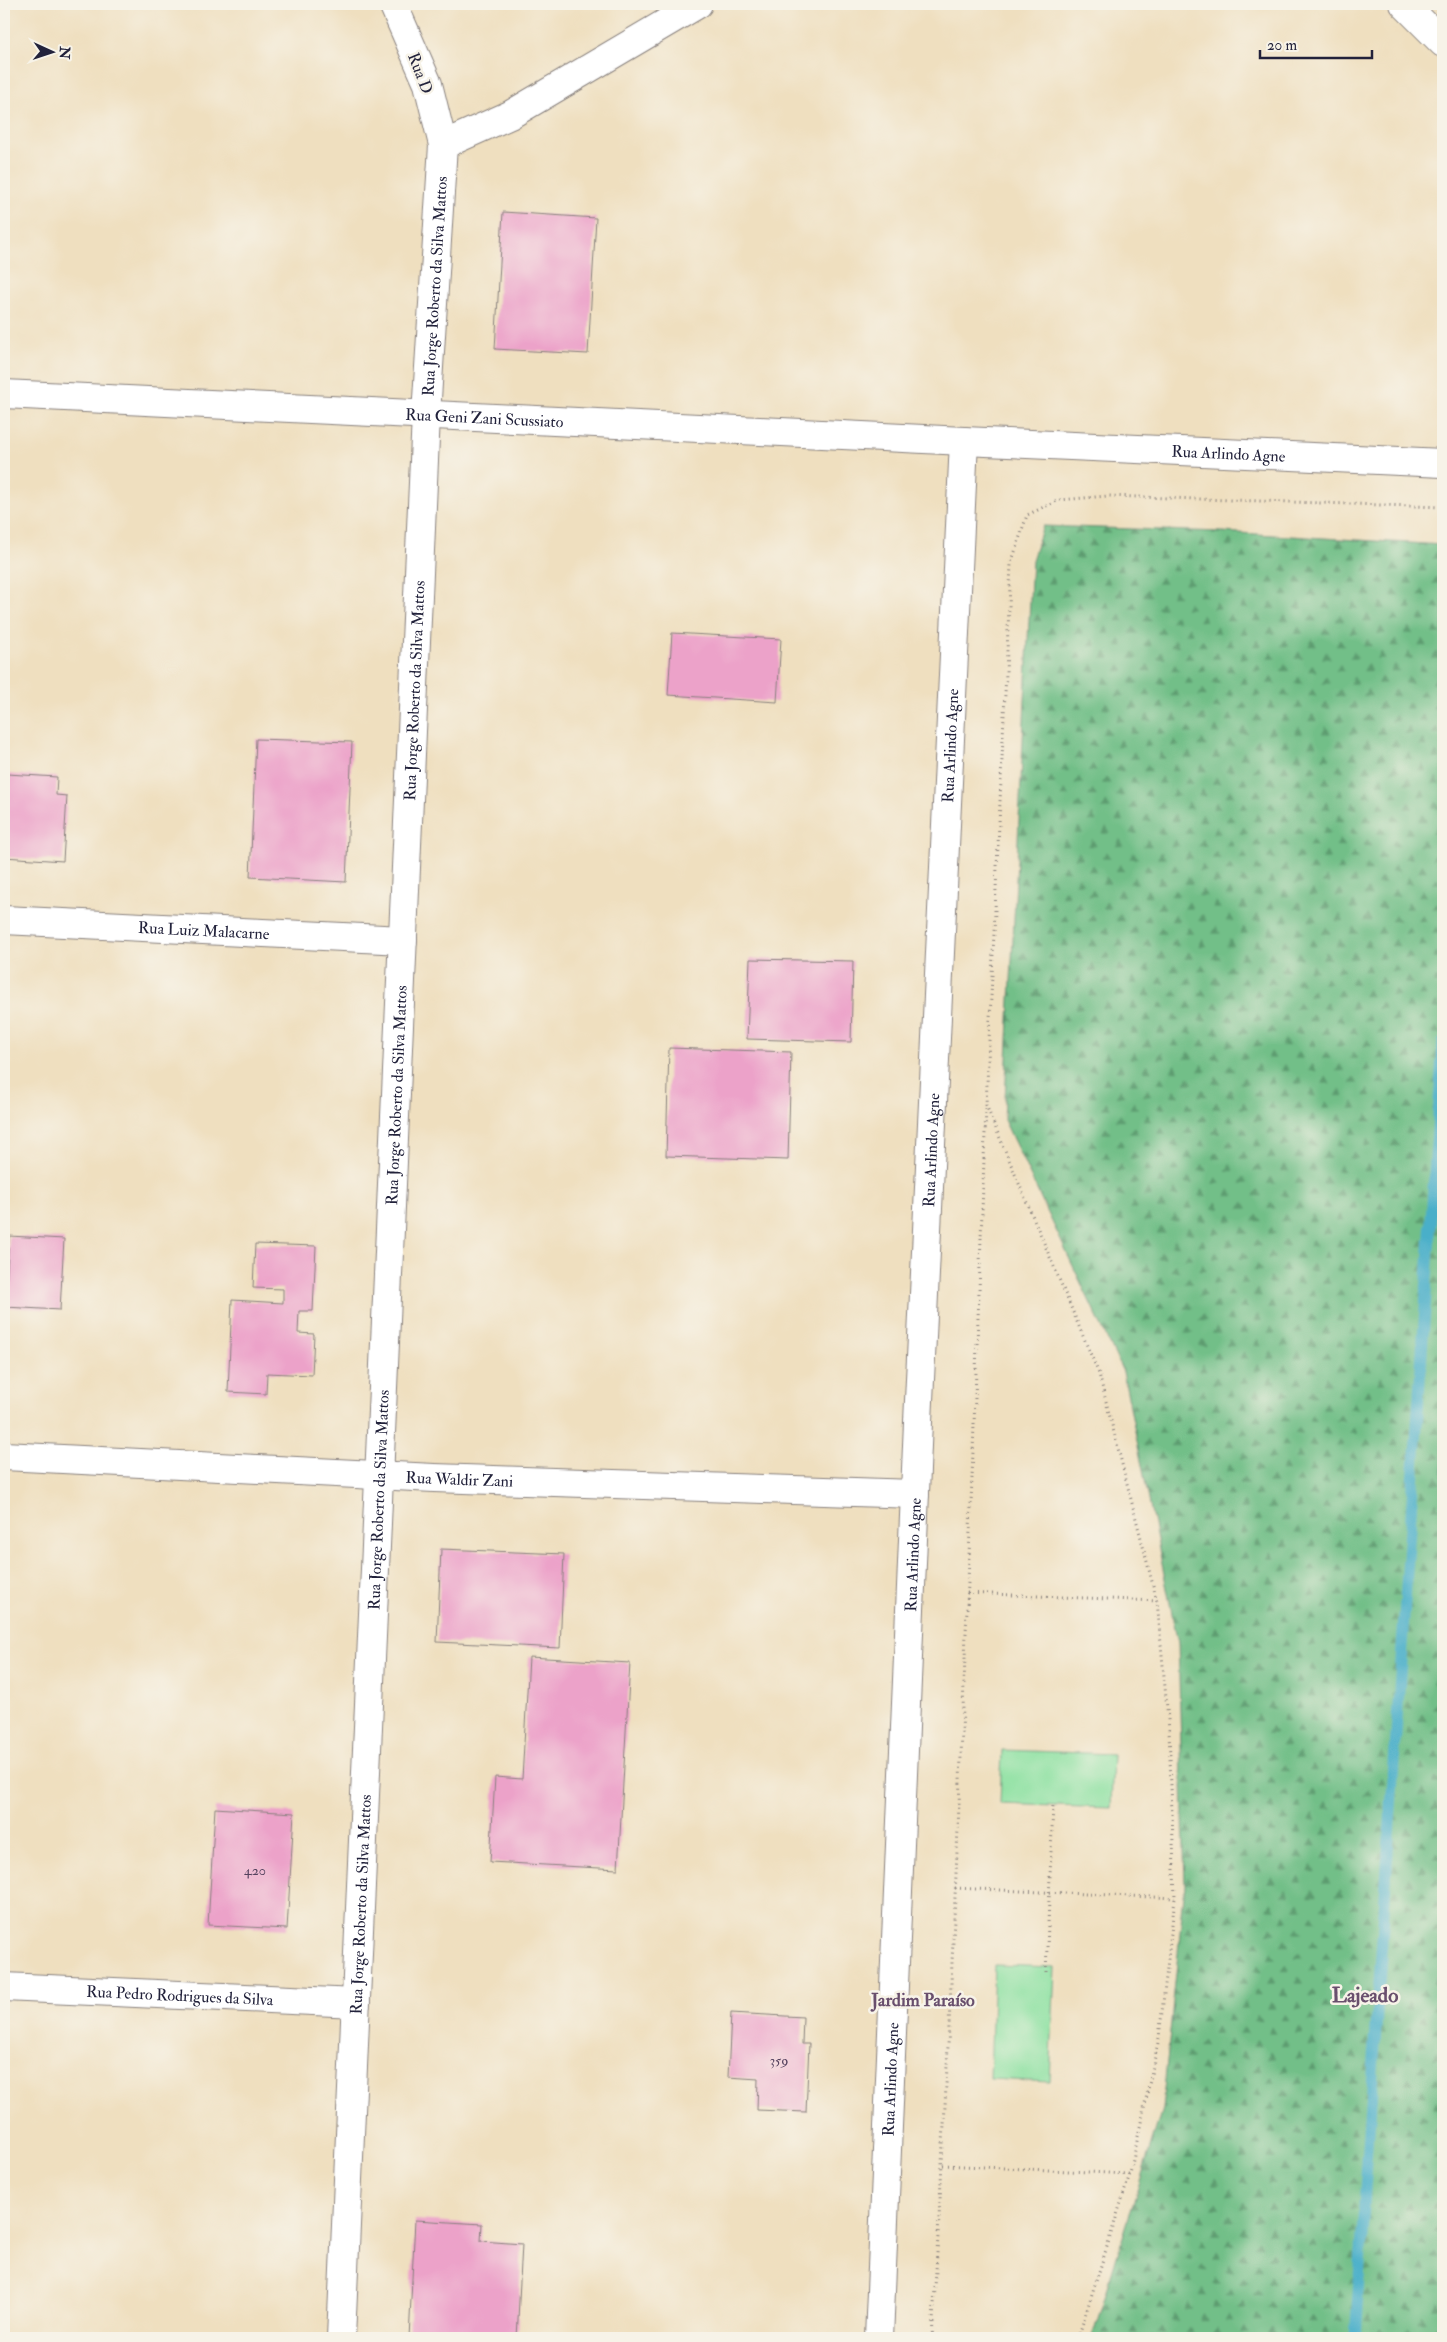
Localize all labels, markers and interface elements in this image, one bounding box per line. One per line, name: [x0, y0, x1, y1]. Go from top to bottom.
north arrow: [28, 28, 78, 78]
scale bar: [1260, 28, 1372, 60]
text: 20 m: [1267, 36, 1297, 55]
text: N: [56, 45, 73, 60]
street label: Rua D: [403, 50, 437, 97]
street label: Rua Jorge Roberto da Silva Mattos: [418, 176, 452, 397]
street label: Rua Geni Zani Scussiato: [405, 405, 564, 432]
street label: Rua Arlindo Agne: [1171, 442, 1286, 467]
street label: Rua Jorge Roberto da Silva Mattos: [400, 580, 430, 801]
street label: Rua Arlindo Agne: [938, 688, 963, 803]
street label: Rua Luiz Malacarne: [138, 918, 270, 944]
street label: Rua Jorge Roberto da Silva Mattos: [382, 985, 412, 1206]
street label: Rua Arlindo Agne: [919, 1092, 944, 1208]
street label: Rua Jorge Roberto da Silva Mattos: [364, 1389, 394, 1610]
street label: Rua Waldir Zani: [405, 1468, 513, 1492]
street label: Rua Arlindo Agne: [901, 1497, 926, 1612]
street label: Rua Jorge Roberto da Silva Mattos: [346, 1794, 376, 2015]
house number: 420: [244, 1862, 266, 1879]
street label: Rua Pedro Rodrigues da Silva: [86, 1982, 274, 2010]
district label: Lajeado: [1332, 1982, 1398, 2009]
district label: Jardim Paraíso: [870, 1989, 975, 2012]
street label: Rua Arlindo Agne: [879, 2022, 903, 2137]
house number: 359: [770, 2052, 788, 2069]

